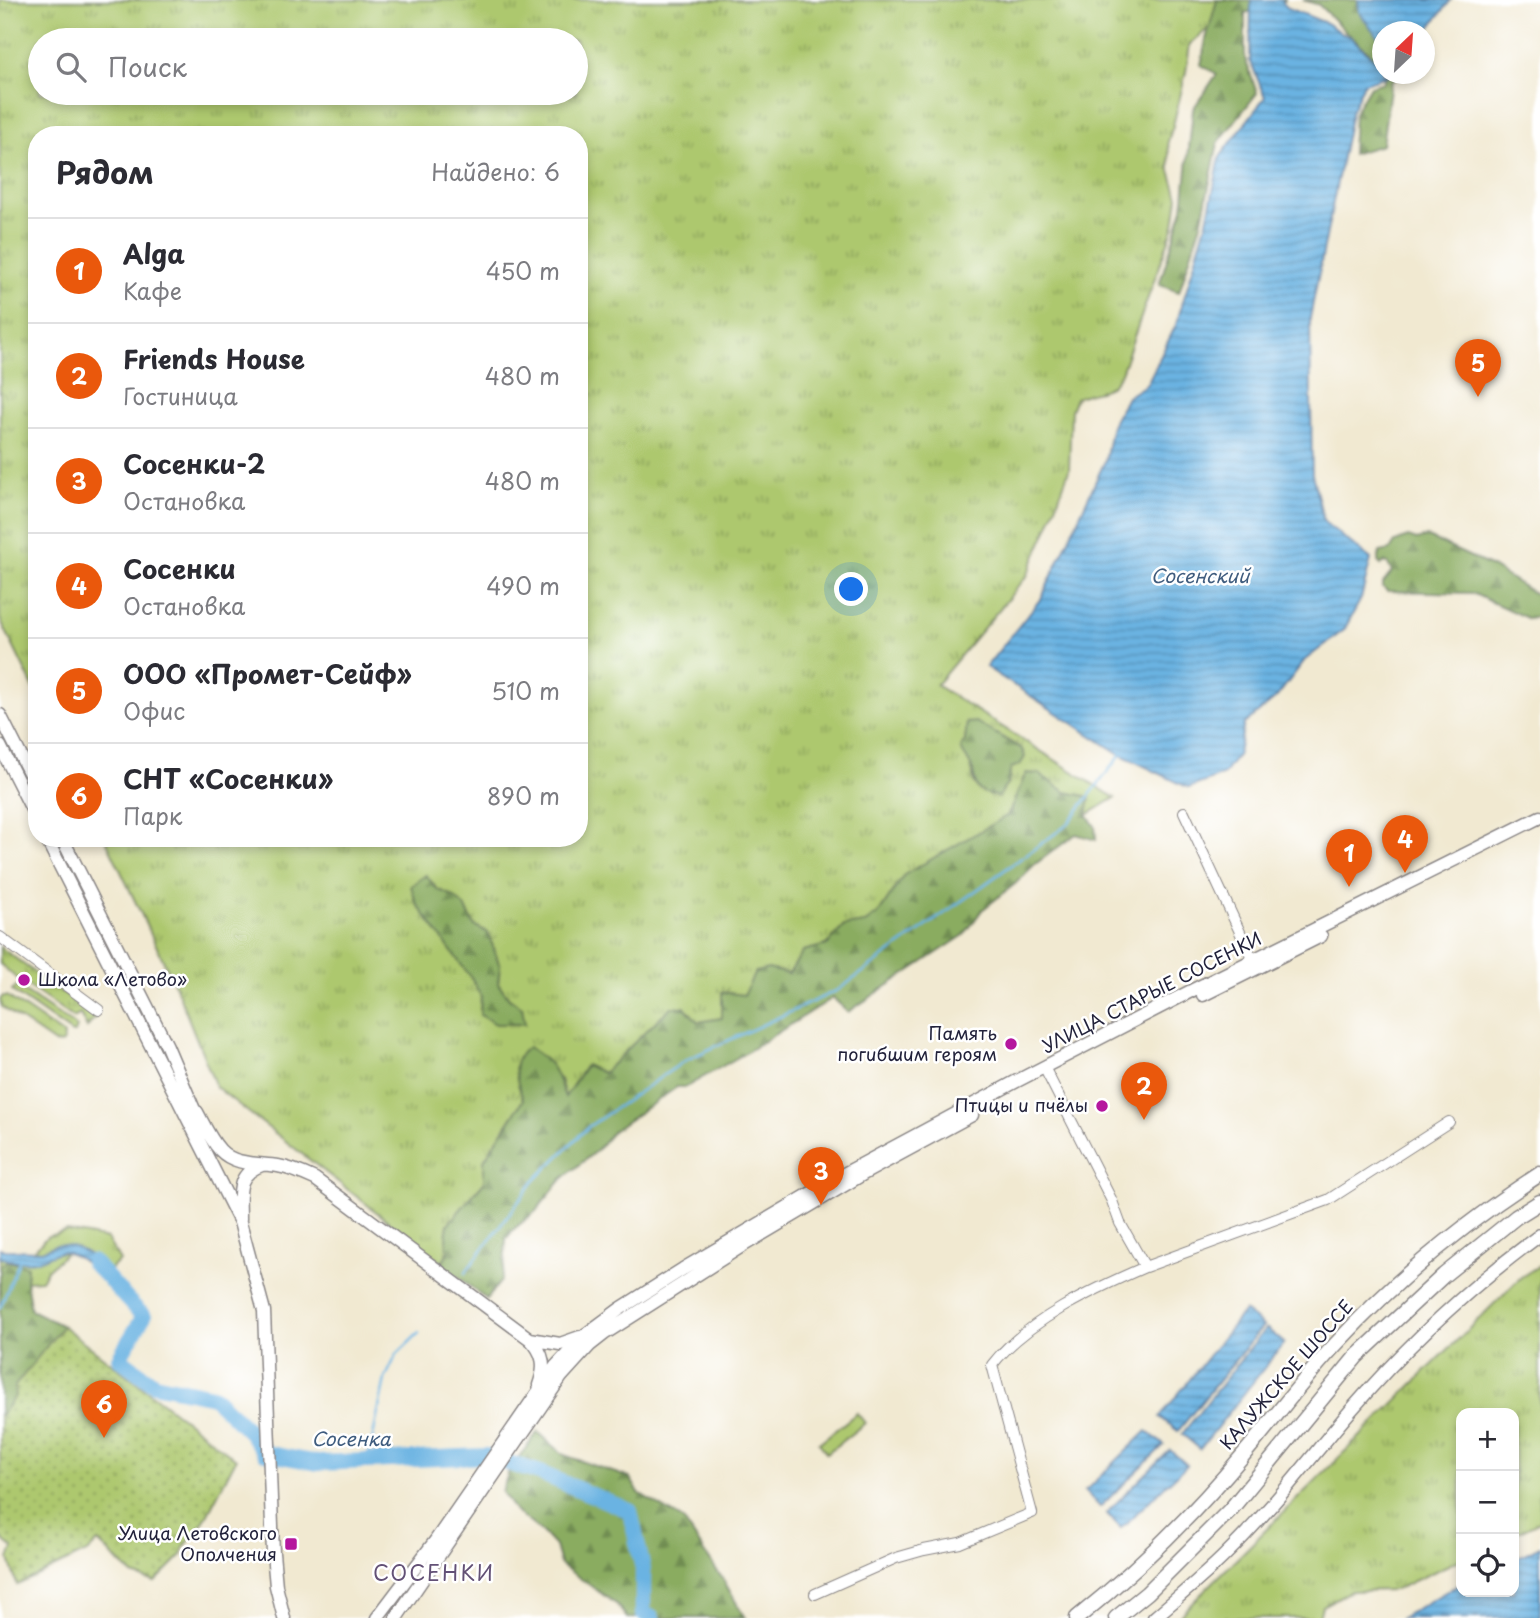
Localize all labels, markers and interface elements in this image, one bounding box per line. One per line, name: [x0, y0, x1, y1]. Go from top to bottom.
north arrow: [1372, 21, 1435, 84]
search box: [28, 28, 588, 105]
text: Поиск: [108, 47, 187, 86]
icon: search: [52, 48, 90, 86]
text: Рядом: [56, 149, 154, 194]
text: Найдено: 6: [431, 154, 560, 189]
text: Alga: [123, 234, 185, 273]
text: 1: [74, 253, 85, 288]
text: 450 m: [486, 253, 560, 288]
text: Кафе: [123, 273, 182, 308]
text: Friends House: [123, 339, 305, 378]
pin: 5: [1455, 339, 1501, 397]
text: 2: [71, 358, 87, 393]
text: 480 m: [485, 358, 560, 393]
text: Гостиница: [123, 378, 238, 413]
text: Сосенки-2: [123, 444, 265, 483]
text: 3: [71, 463, 87, 498]
text: 480 m: [485, 463, 560, 498]
text: Остановка: [123, 483, 245, 518]
text: Сосенки: [123, 549, 236, 588]
water label: Сосенский: [1151, 561, 1252, 589]
text: 4: [71, 568, 87, 603]
text: 490 m: [486, 568, 560, 603]
your location: [834, 572, 868, 606]
text: Остановка: [123, 588, 245, 623]
text: ООО «Промет-Сейф»: [123, 654, 412, 693]
text: 5: [72, 673, 86, 708]
text: 510 m: [491, 673, 560, 708]
text: Офис: [123, 693, 185, 728]
text: СНТ «Сосенки»: [123, 759, 333, 798]
text: 6: [71, 778, 87, 813]
text: 890 m: [487, 778, 560, 813]
text: Парк: [123, 798, 182, 833]
pin: 4: [1382, 815, 1428, 873]
pin: 1: [1326, 829, 1372, 887]
street label: УЛИЦА СТАРЫЕ СОСЕНКИ: [1037, 924, 1266, 1059]
place label: Школа «Летово»: [38, 965, 187, 992]
marker: Школа «Летово»: [16, 972, 32, 988]
place label: Память погибшим героям: [837, 1019, 997, 1067]
marker: Память погибшим героям: [1003, 1036, 1019, 1052]
pin: 2: [1121, 1062, 1167, 1120]
place label: Птицы и пчёлы: [955, 1091, 1088, 1118]
marker: Птицы и пчёлы: [1094, 1098, 1110, 1114]
pin: 3: [798, 1147, 844, 1205]
street label: КАЛУЖСКОЕ ШОССЕ: [1213, 1293, 1359, 1455]
pin: 6: [81, 1380, 127, 1438]
map controls: [1456, 1408, 1519, 1597]
button: +: [1456, 1408, 1519, 1471]
water label: Сосенка: [311, 1424, 392, 1452]
button: −: [1456, 1471, 1519, 1534]
place label: Улица Летовского Ополчения: [118, 1519, 277, 1567]
button: locate: [1456, 1534, 1519, 1597]
marker: Улица Летовского Ополчения: [283, 1536, 299, 1552]
district label: СОСЕНКИ: [373, 1556, 495, 1588]

